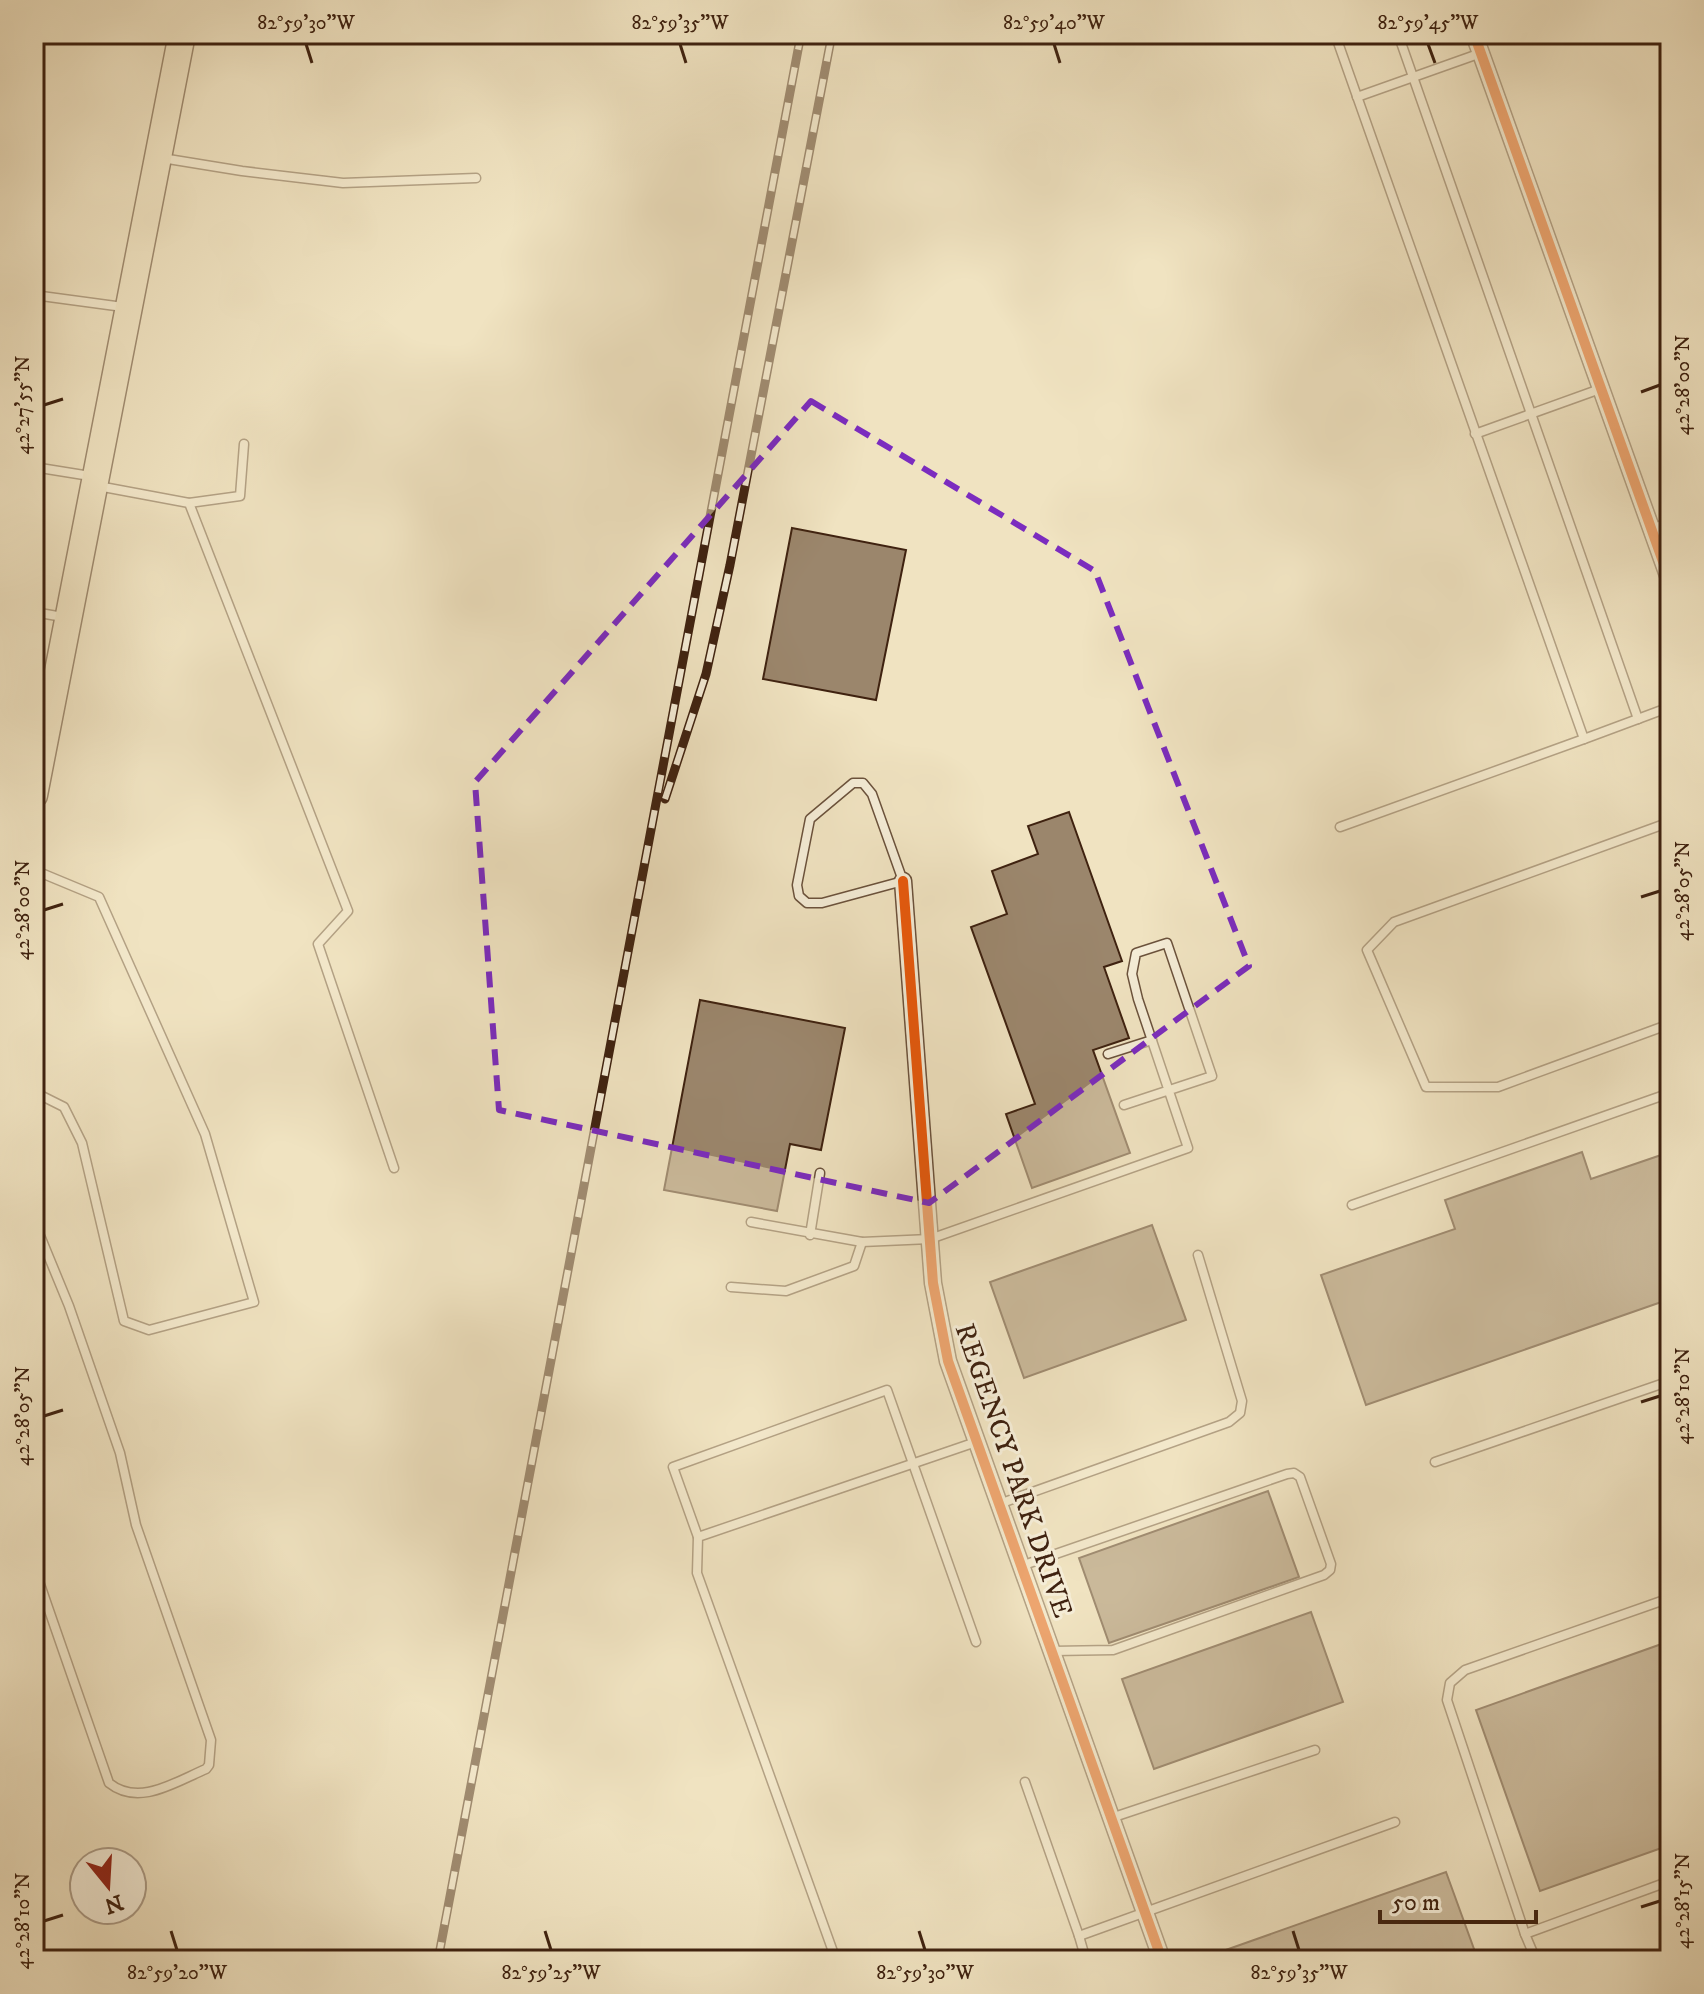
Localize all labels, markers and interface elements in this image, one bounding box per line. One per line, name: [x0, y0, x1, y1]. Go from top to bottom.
text: 82°59'30"W: [257, 11, 356, 36]
text: 82°59'35"W: [632, 11, 729, 36]
text: 82°59'40"W: [1003, 11, 1106, 36]
text: 82°59'45"W: [1378, 11, 1479, 36]
text: 42°28'00"N: [1671, 335, 1696, 435]
text: 42°27'55"N: [11, 356, 36, 454]
text: 42°28'05"N: [1671, 841, 1696, 941]
text: 42°28'00"N: [11, 860, 36, 960]
street label: REGENCY PARK DRIVE: [947, 1319, 1080, 1622]
text: 42°28'10"N: [1671, 1347, 1696, 1445]
text: 42°28'05"N: [11, 1366, 36, 1466]
north arrow: [68, 1846, 148, 1926]
text: 42°28'15"N: [1671, 1853, 1696, 1949]
text: 42°28'10"N: [11, 1872, 36, 1970]
scale bar: [1380, 1874, 1536, 1924]
text: N: [101, 1888, 126, 1919]
text: 50 m: [1392, 1888, 1440, 1918]
text: 82°59'20"W: [127, 1961, 228, 1986]
text: 82°59'25"W: [501, 1961, 601, 1986]
text: 82°59'30"W: [876, 1961, 975, 1986]
text: 82°59'35"W: [1251, 1961, 1348, 1986]

